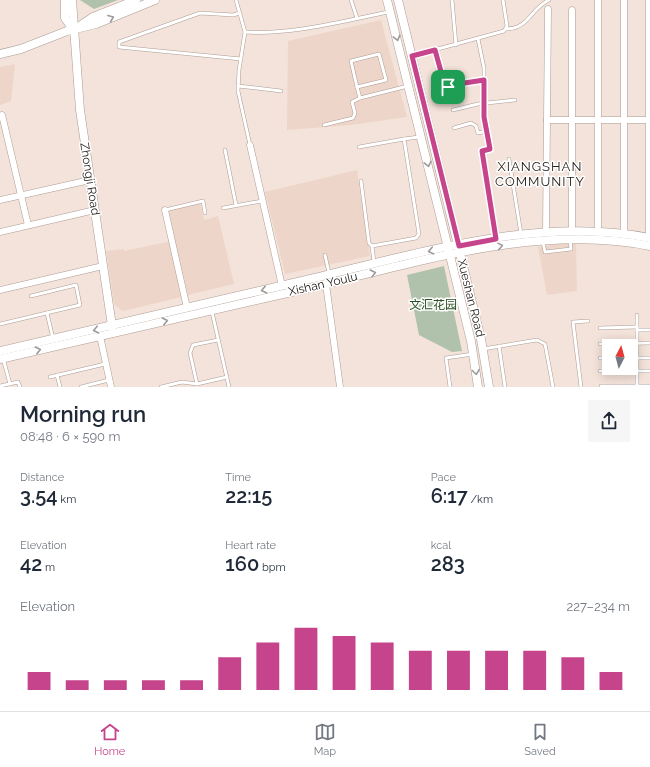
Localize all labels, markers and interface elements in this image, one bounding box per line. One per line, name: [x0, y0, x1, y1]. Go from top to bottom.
one-way arrow: [107, 14, 114, 22]
one-way arrow: [392, 34, 401, 41]
pin: [431, 70, 465, 104]
icon: arrive: [437, 76, 459, 98]
street label: Zhongji Road: [77, 142, 103, 216]
district label: XIANGSHAN COMMUNITY: [495, 159, 585, 189]
one-way arrow: [424, 161, 432, 167]
one-way arrow: [497, 242, 503, 251]
one-way arrow: [428, 247, 434, 255]
street label: Xueshan Road: [455, 258, 487, 338]
street label: Xishan Youlu: [287, 269, 359, 299]
one-way arrow: [370, 269, 376, 277]
one-way arrow: [261, 286, 267, 294]
park label: 文汇花园: [409, 298, 457, 312]
one-way arrow: [161, 318, 168, 326]
one-way arrow: [93, 325, 100, 333]
north arrow: [602, 339, 638, 375]
map controls: [602, 339, 638, 375]
one-way arrow: [35, 347, 41, 355]
one-way arrow: [471, 369, 480, 375]
button: share: [588, 400, 630, 442]
text: Morning run: [20, 401, 146, 427]
text: 08:48 · 6 × 590 m: [20, 429, 120, 444]
text: Distance: [20, 471, 64, 484]
text: Time: [225, 471, 251, 484]
text: Pace: [431, 471, 456, 484]
text: 3.54: [20, 484, 58, 508]
text: 22:15: [225, 484, 272, 508]
text: 6:17: [431, 484, 468, 508]
text: km: [58, 493, 76, 506]
text: /km: [468, 493, 493, 506]
text: Elevation: [20, 539, 67, 552]
text: Heart rate: [225, 539, 276, 552]
text: kcal: [431, 539, 451, 552]
text: 42: [20, 552, 42, 576]
text: 160: [225, 552, 259, 576]
text: 283: [431, 552, 465, 576]
text: m: [42, 561, 55, 574]
text: bpm: [259, 561, 286, 574]
text: Elevation: [20, 599, 75, 614]
text: 227–234 m: [566, 599, 630, 614]
tab: Home: [94, 721, 125, 758]
tab: Map: [314, 721, 336, 758]
tab: Saved: [524, 721, 556, 758]

